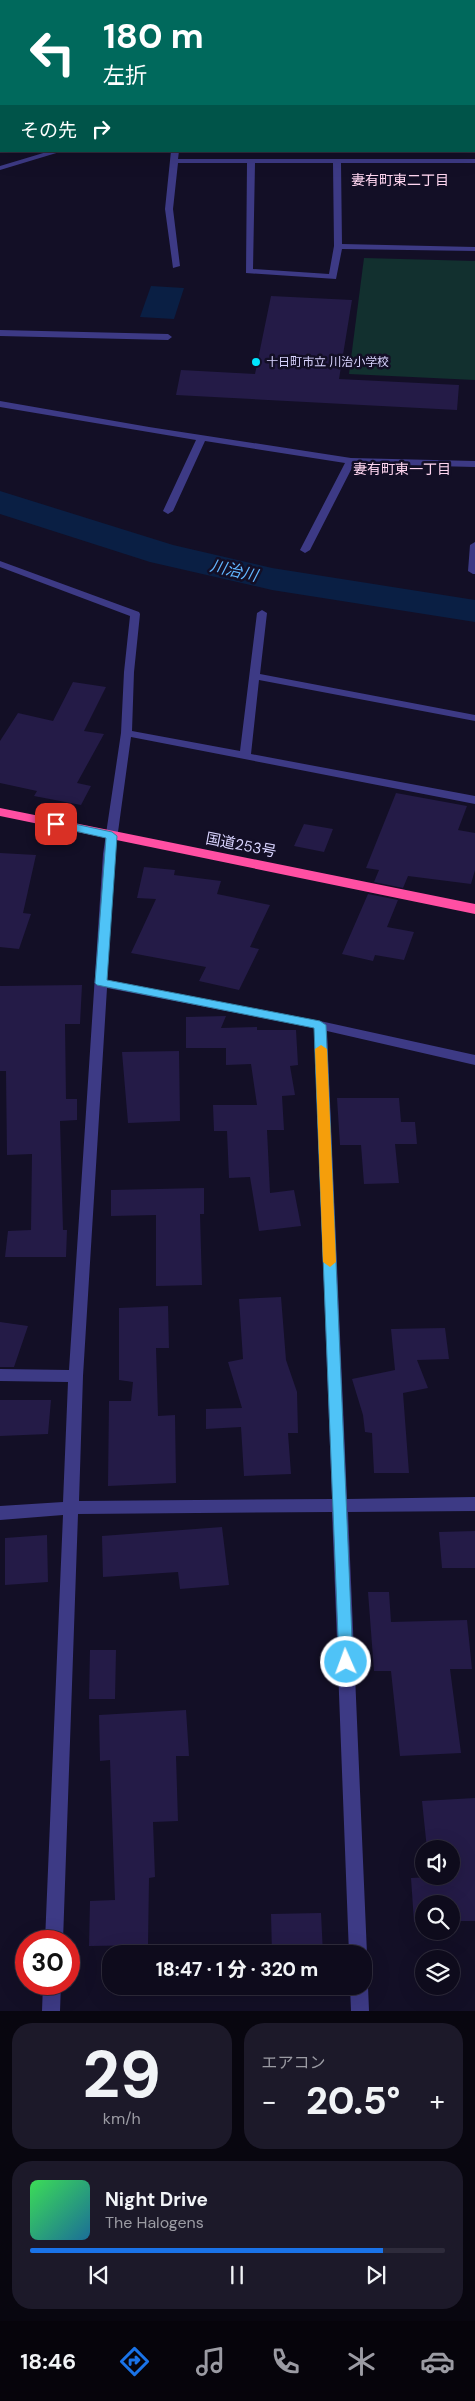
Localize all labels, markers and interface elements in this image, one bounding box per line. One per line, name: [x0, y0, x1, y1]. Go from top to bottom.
text: 180 m: [103, 13, 204, 59]
icon: left: [20, 20, 85, 85]
text: 左折: [103, 61, 147, 90]
icon: right: [87, 115, 115, 143]
text: その先: [20, 118, 77, 143]
district label: 妻有町東二丁目: [351, 171, 449, 189]
place label: 十日町市立 川治小学校: [266, 354, 389, 370]
marker: 十日町市立 川治小学校: [250, 356, 262, 368]
district label: 妻有町東一丁目: [353, 460, 451, 478]
water label: 川治川: [208, 555, 262, 587]
pin: [35, 803, 77, 845]
icon: arrive: [42, 810, 70, 838]
street label: 国道253号: [204, 828, 278, 862]
position arrow: [319, 1635, 371, 1687]
map controls: [415, 1840, 460, 1995]
button: sound: [415, 1840, 460, 1885]
button: search: [415, 1895, 460, 1940]
speed limit sign: 30: [15, 1930, 80, 1995]
button: layers: [415, 1950, 460, 1995]
text: 18:47 · 1 分 · 320 m: [156, 1957, 318, 1982]
text: 29: [82, 2033, 161, 2117]
text: エアコン: [262, 2052, 326, 2073]
text: 20.5°: [306, 2076, 401, 2126]
text: −: [262, 2083, 277, 2120]
text: +: [430, 2083, 445, 2120]
text: km/h: [103, 2108, 141, 2129]
text: Night Drive: [105, 2187, 208, 2212]
text: The Halogens: [105, 2212, 204, 2233]
icon: previous: [85, 2261, 113, 2289]
icon: pause: [223, 2261, 251, 2289]
icon: next: [362, 2261, 390, 2289]
icon: directions: [117, 2344, 152, 2379]
icon: music: [193, 2344, 228, 2379]
icon: phone: [268, 2344, 303, 2379]
icon: climate: [344, 2344, 379, 2379]
icon: car: [420, 2344, 455, 2379]
text: 18:46: [20, 2347, 76, 2376]

